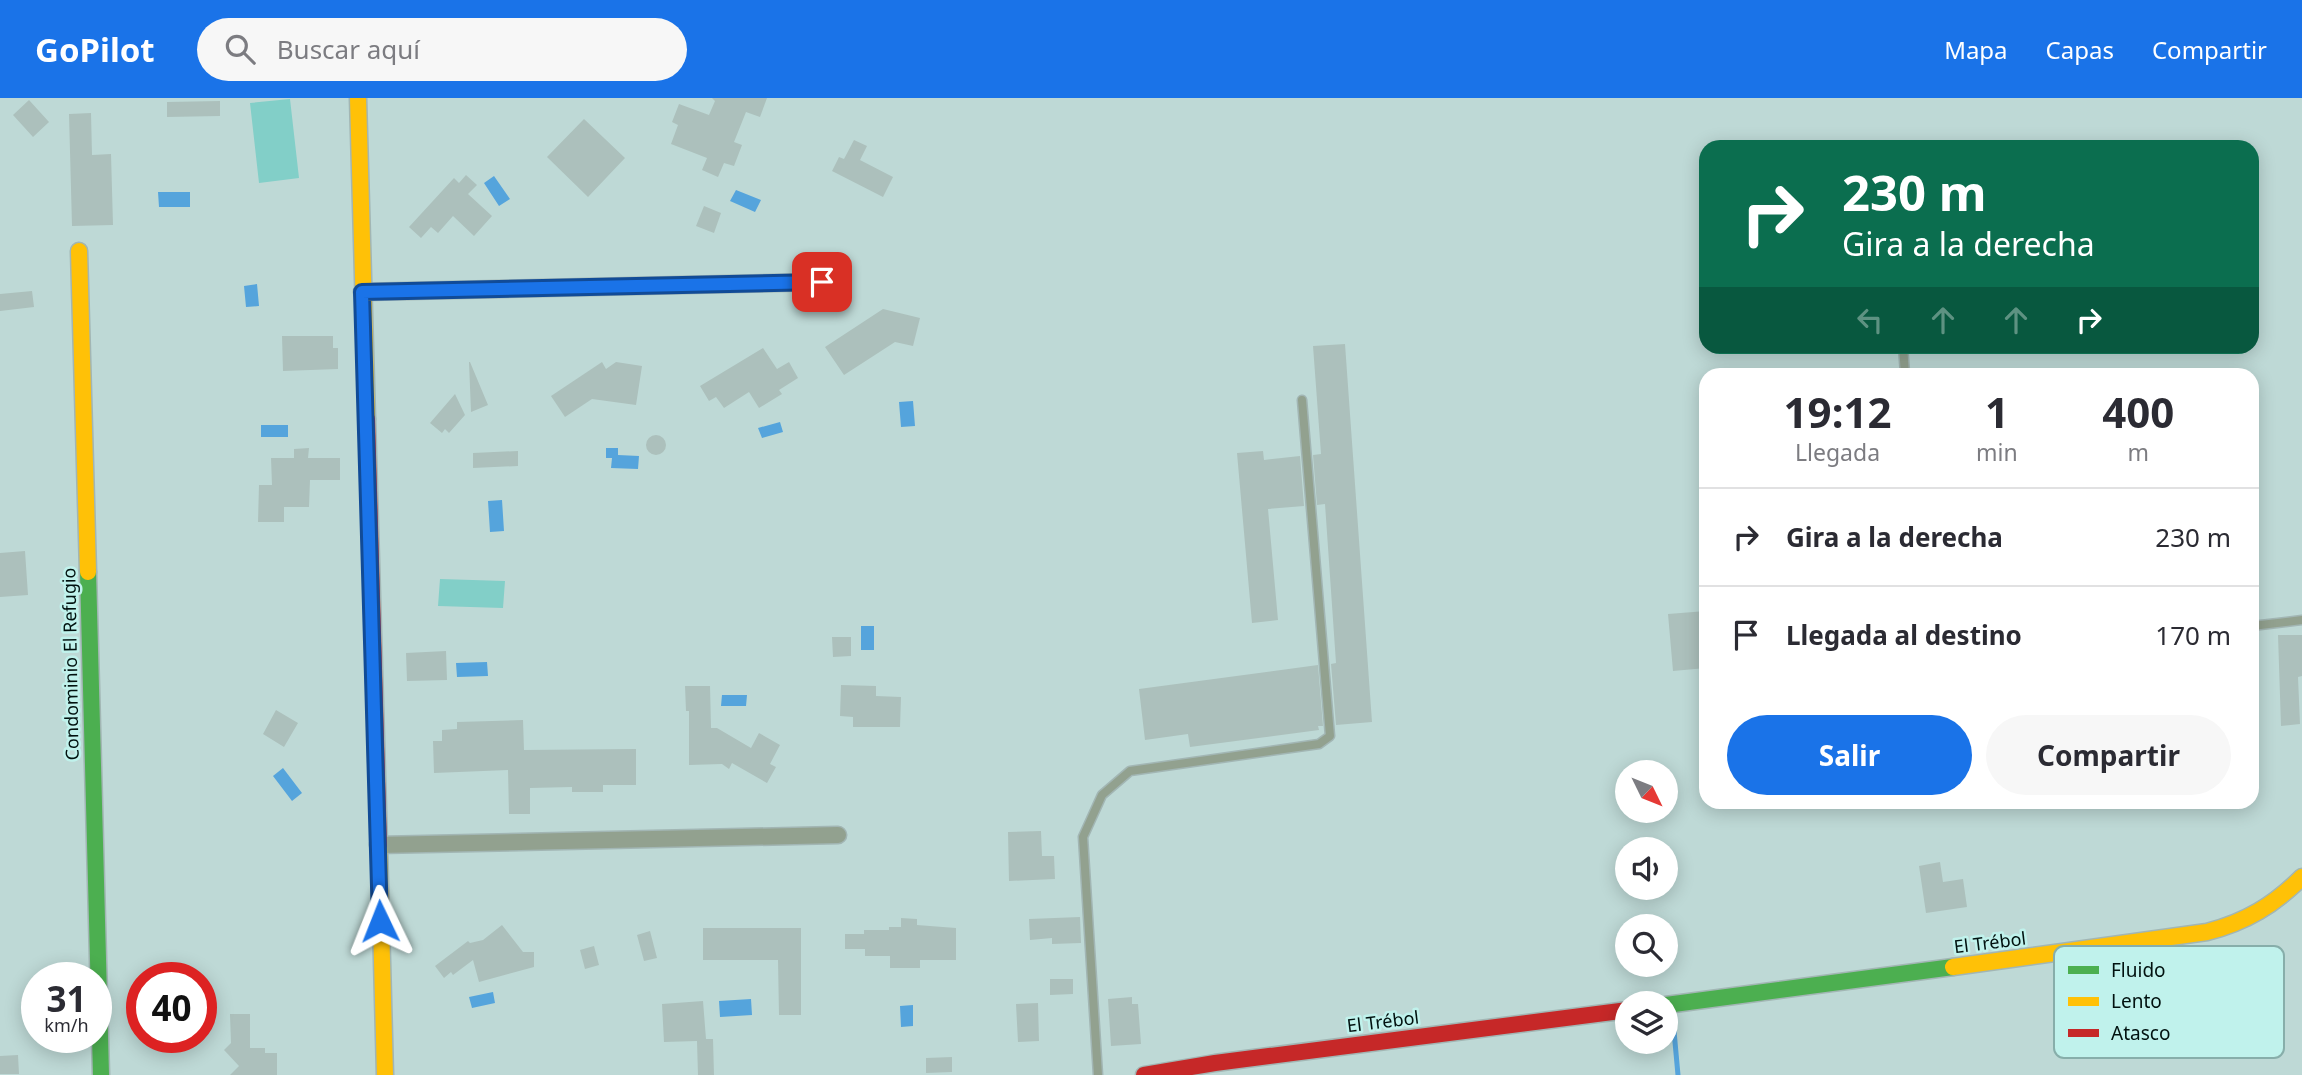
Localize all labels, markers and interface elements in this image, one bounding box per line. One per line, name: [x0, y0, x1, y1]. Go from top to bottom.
search box: [197, 18, 687, 81]
text: GoPilot: [35, 27, 155, 72]
icon: search: [221, 30, 259, 68]
text: Buscar aquí: [277, 31, 420, 67]
text: Mapa: [1944, 33, 2008, 66]
text: Capas: [2046, 33, 2114, 66]
text: Compartir: [2152, 33, 2267, 66]
text: 230 m: [1842, 159, 1987, 225]
icon: right: [1727, 168, 1818, 259]
text: Gira a la derecha: [1842, 222, 2095, 265]
pin: [792, 252, 852, 312]
icon: arrive: [803, 263, 841, 301]
icon: left: [1851, 301, 1889, 339]
icon: ahead: [1924, 301, 1962, 339]
icon: ahead: [1997, 301, 2035, 339]
icon: right: [2070, 301, 2108, 339]
text: 19:12: [1784, 383, 1891, 440]
text: 1: [1985, 383, 2009, 440]
text: 400: [2102, 383, 2174, 440]
text: Llegada: [1795, 436, 1880, 468]
text: min: [1976, 436, 2018, 468]
text: m: [2128, 436, 2149, 468]
icon: right: [1727, 518, 1765, 556]
text: Gira a la derecha: [1786, 519, 2003, 555]
text: 230 m: [2155, 519, 2231, 555]
street label: Condominio El Refugio: [56, 567, 84, 761]
icon: arrive: [1727, 616, 1765, 654]
text: Llegada al destino: [1786, 617, 2022, 653]
text: 170 m: [2155, 617, 2231, 653]
button: Salir: [1727, 715, 1972, 795]
button: Compartir: [1986, 715, 2231, 795]
north arrow: [1615, 760, 1678, 822]
map controls: [1615, 760, 1678, 1054]
button: sound: [1615, 837, 1678, 900]
position arrow: [343, 884, 417, 958]
button: search: [1615, 914, 1678, 977]
street label: El Trébol: [1953, 926, 2027, 958]
legend: [2054, 946, 2284, 1058]
text: Fluido: [2111, 957, 2166, 983]
speed limit sign: 40: [126, 962, 217, 1053]
text: 31: [46, 975, 87, 1022]
text: Lento: [2111, 988, 2162, 1014]
button: layers: [1615, 991, 1678, 1054]
street label: El Trébol: [1346, 1005, 1420, 1037]
text: km/h: [44, 1013, 89, 1037]
text: Atasco: [2111, 1020, 2170, 1046]

